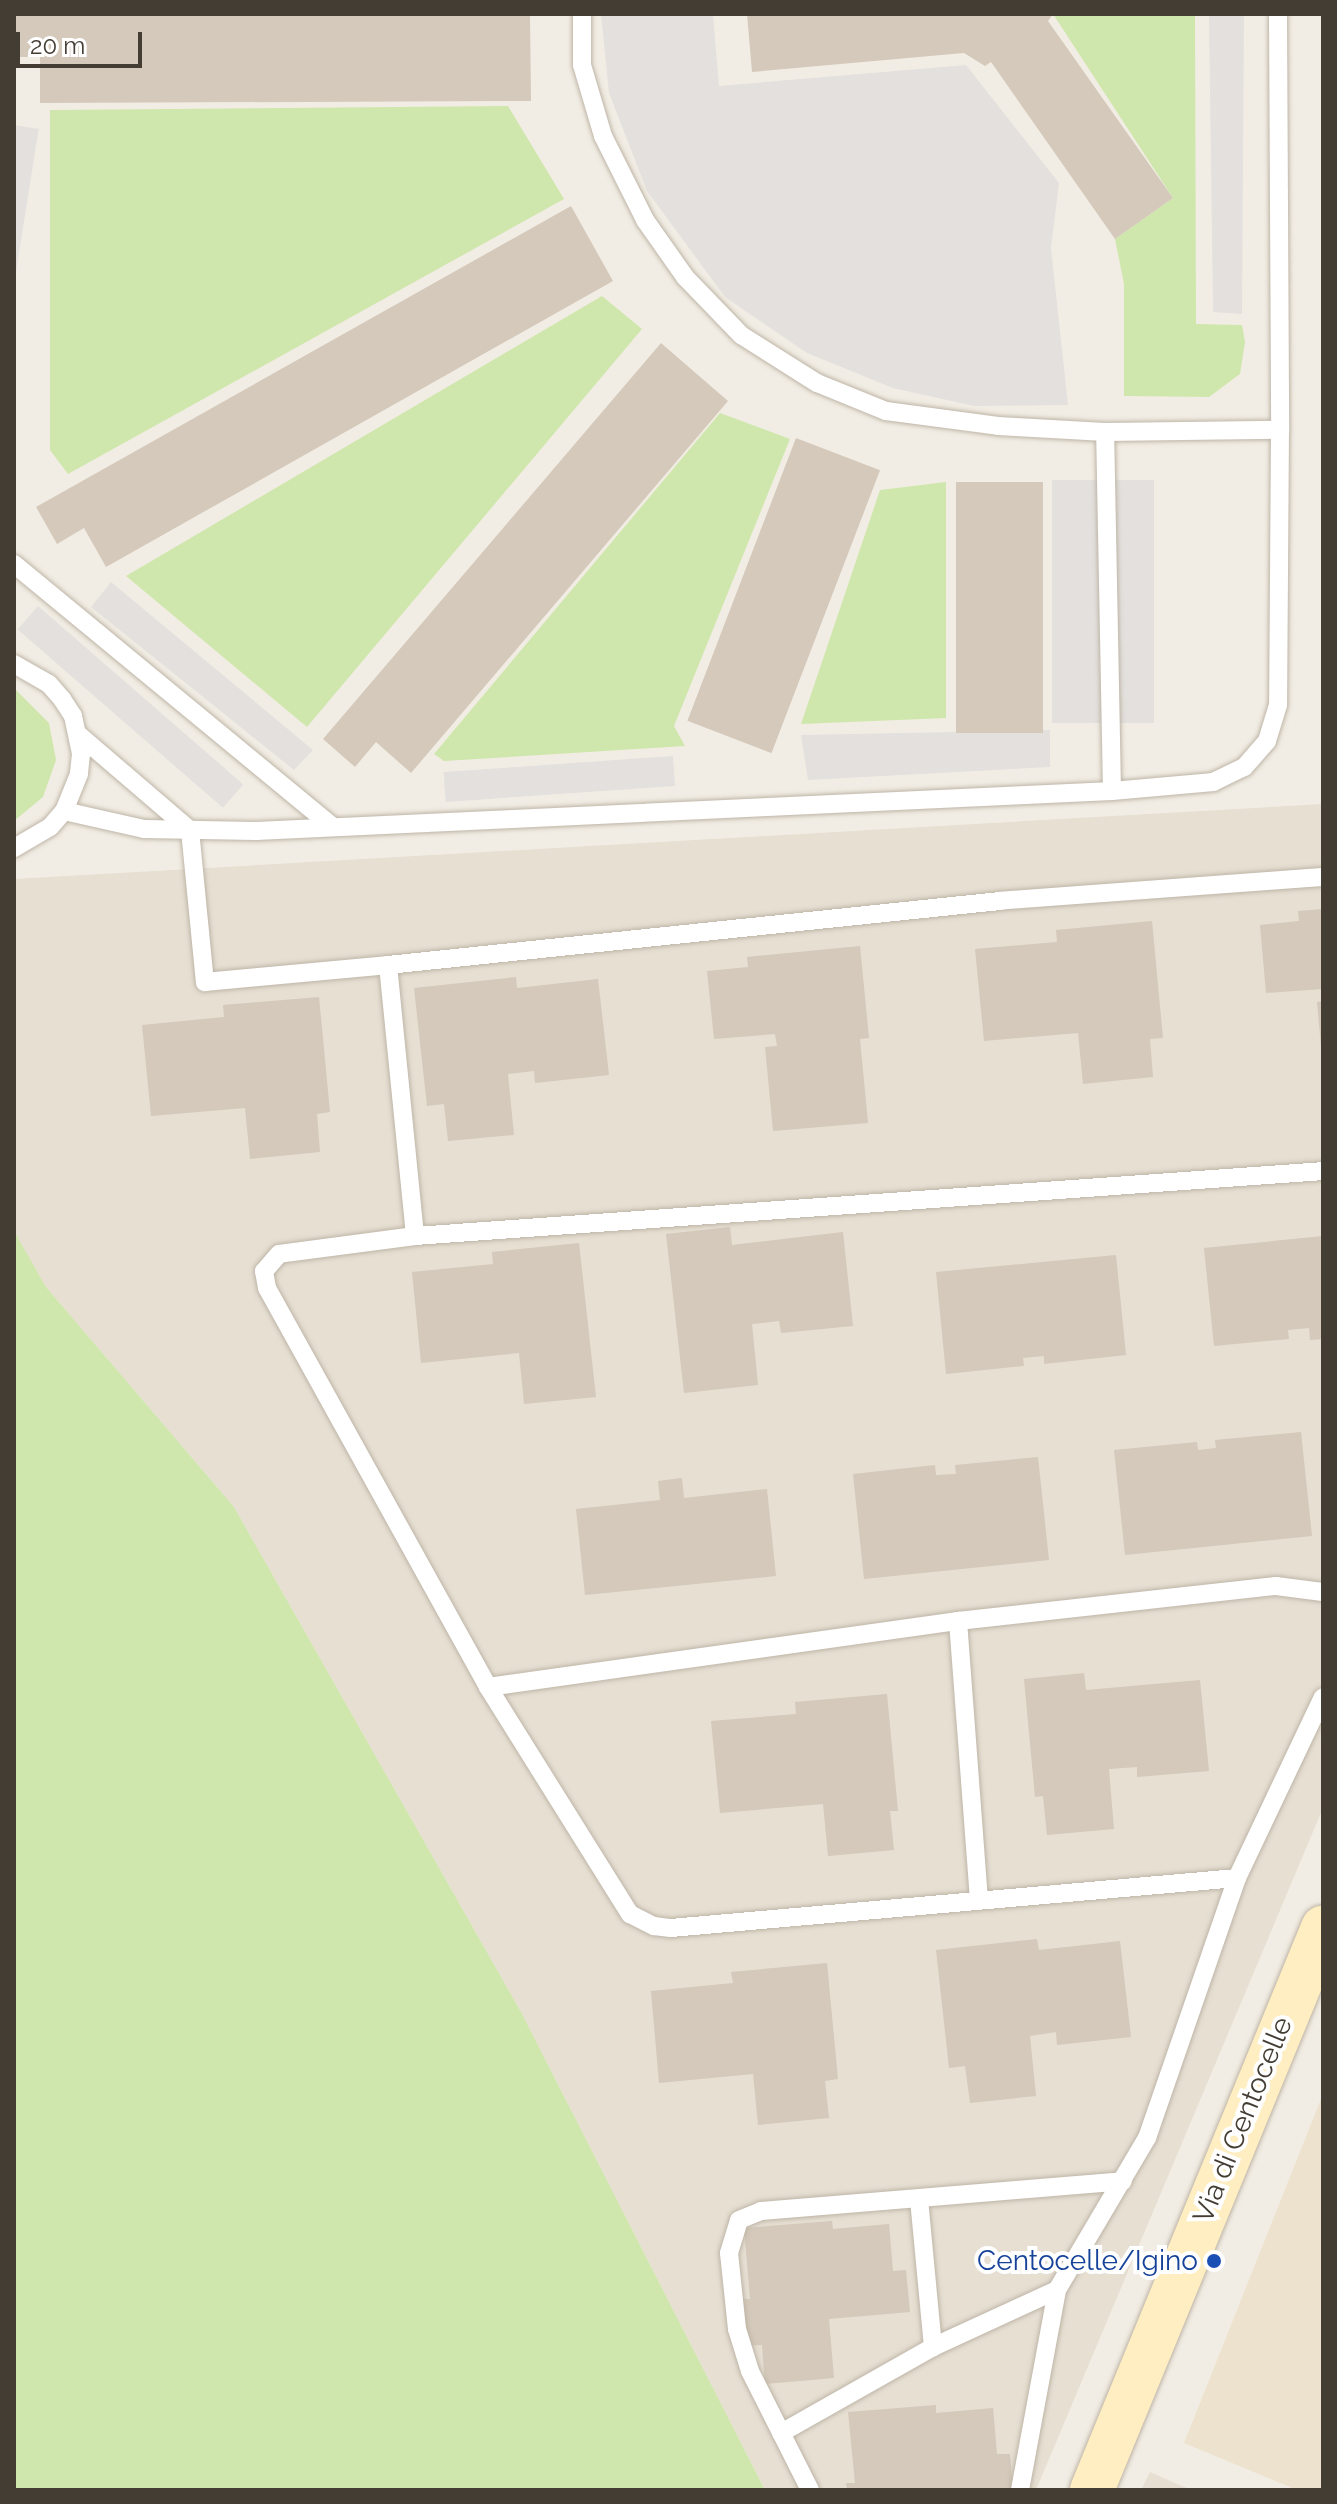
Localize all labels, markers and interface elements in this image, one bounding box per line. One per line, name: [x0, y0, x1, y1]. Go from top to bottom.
scale bar: [20, 16, 146, 66]
text: 20 m: [30, 31, 85, 60]
street label: Via di Centocelle: [1186, 2012, 1300, 2228]
place label: Centocelle/Igino: [977, 2244, 1198, 2278]
marker: Centocelle/Igino: [1205, 2252, 1223, 2270]

